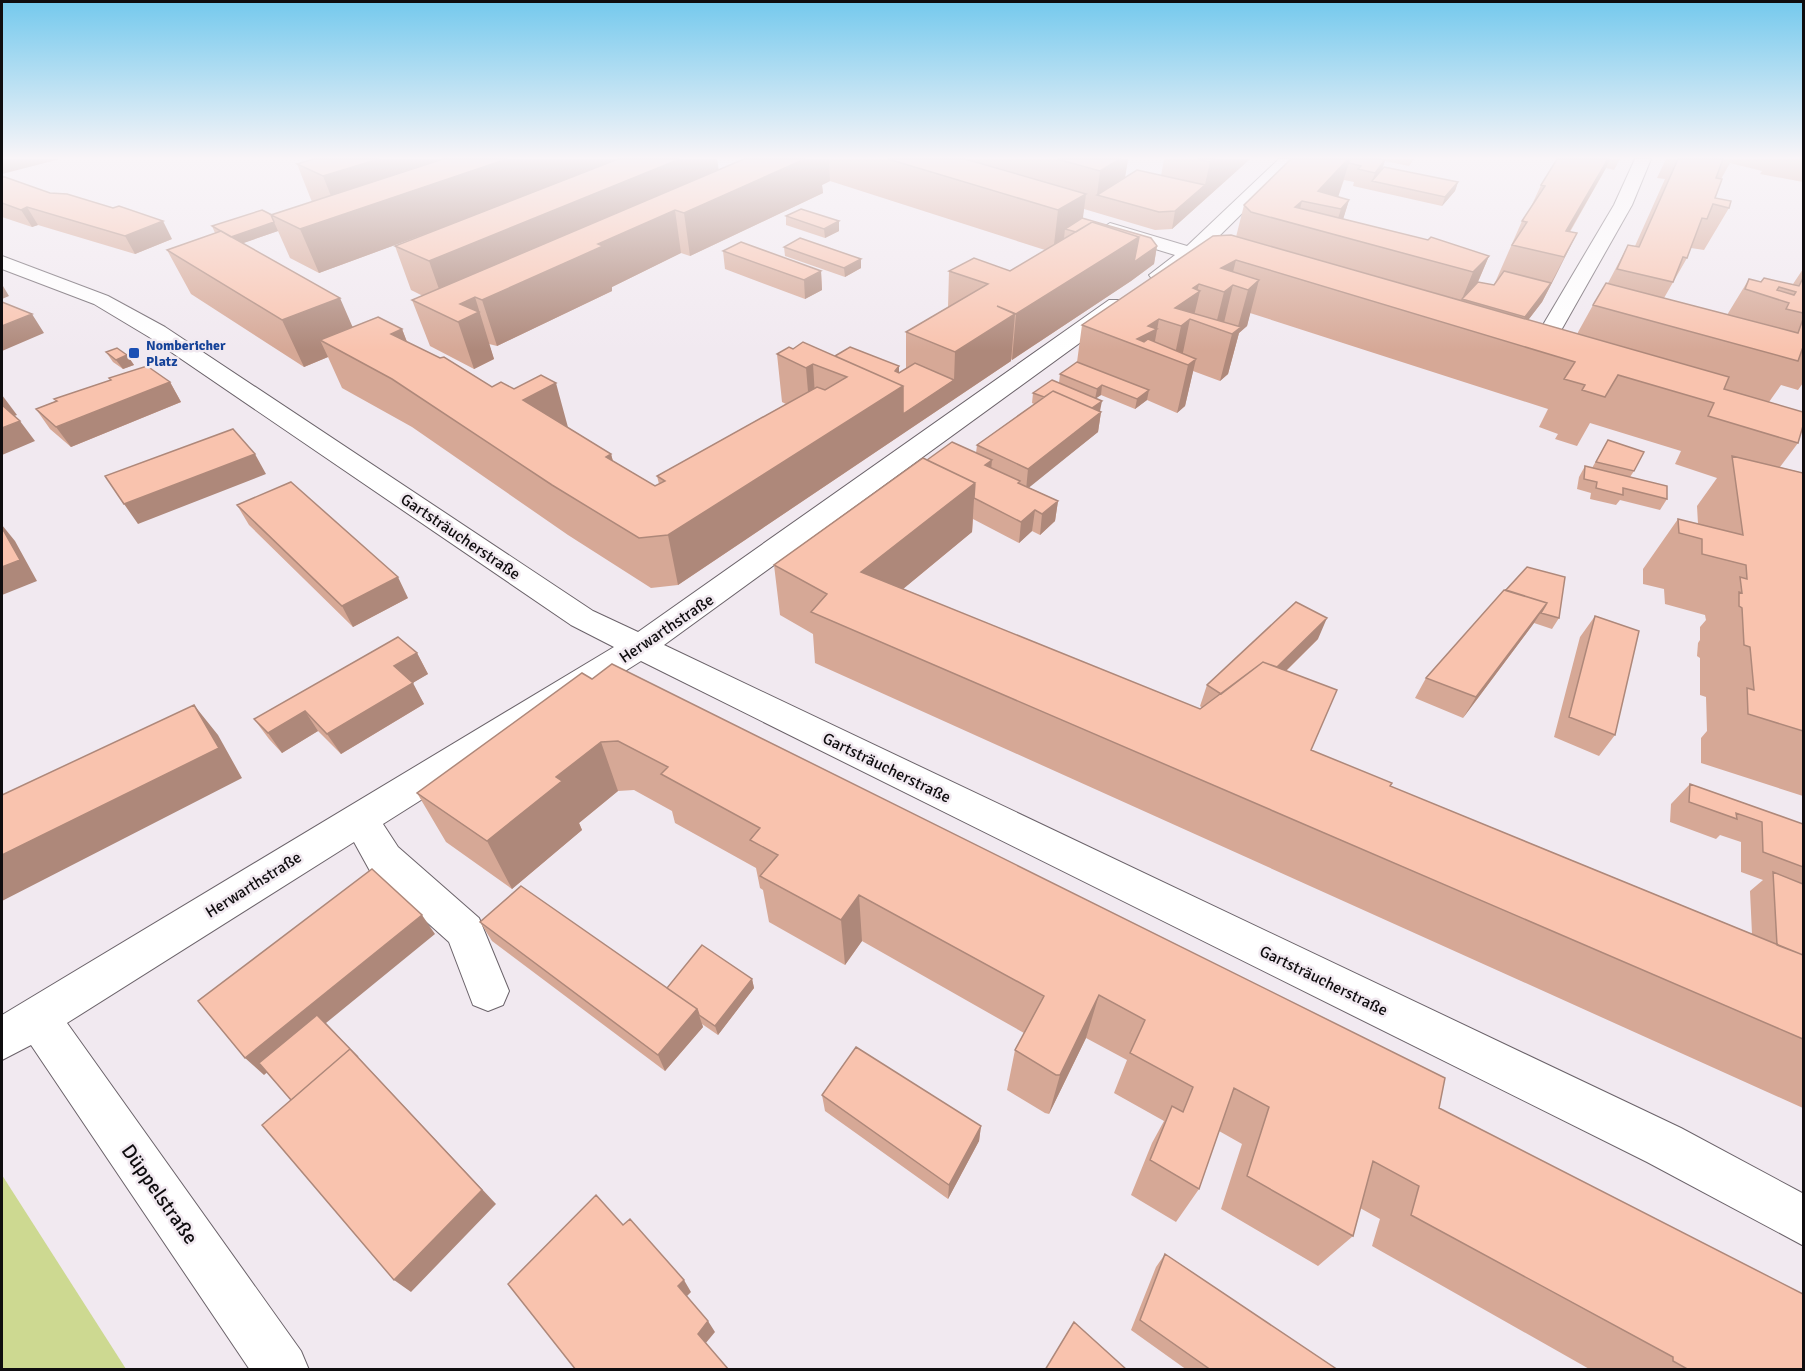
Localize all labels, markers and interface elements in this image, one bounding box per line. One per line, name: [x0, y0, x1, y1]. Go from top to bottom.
place label: Nombericher Platz: [146, 337, 226, 370]
marker: Nombericher Platz: [127, 346, 141, 360]
street label: Gartsträucherstraße: [397, 489, 524, 584]
street label: Herwarthstraße: [616, 590, 718, 668]
street label: Gartsträucherstraße: [819, 728, 954, 808]
street label: Herwarthstraße: [202, 847, 305, 922]
street label: Gartsträucherstraße: [1256, 941, 1391, 1021]
street label: Düppelstraße: [116, 1139, 203, 1249]

